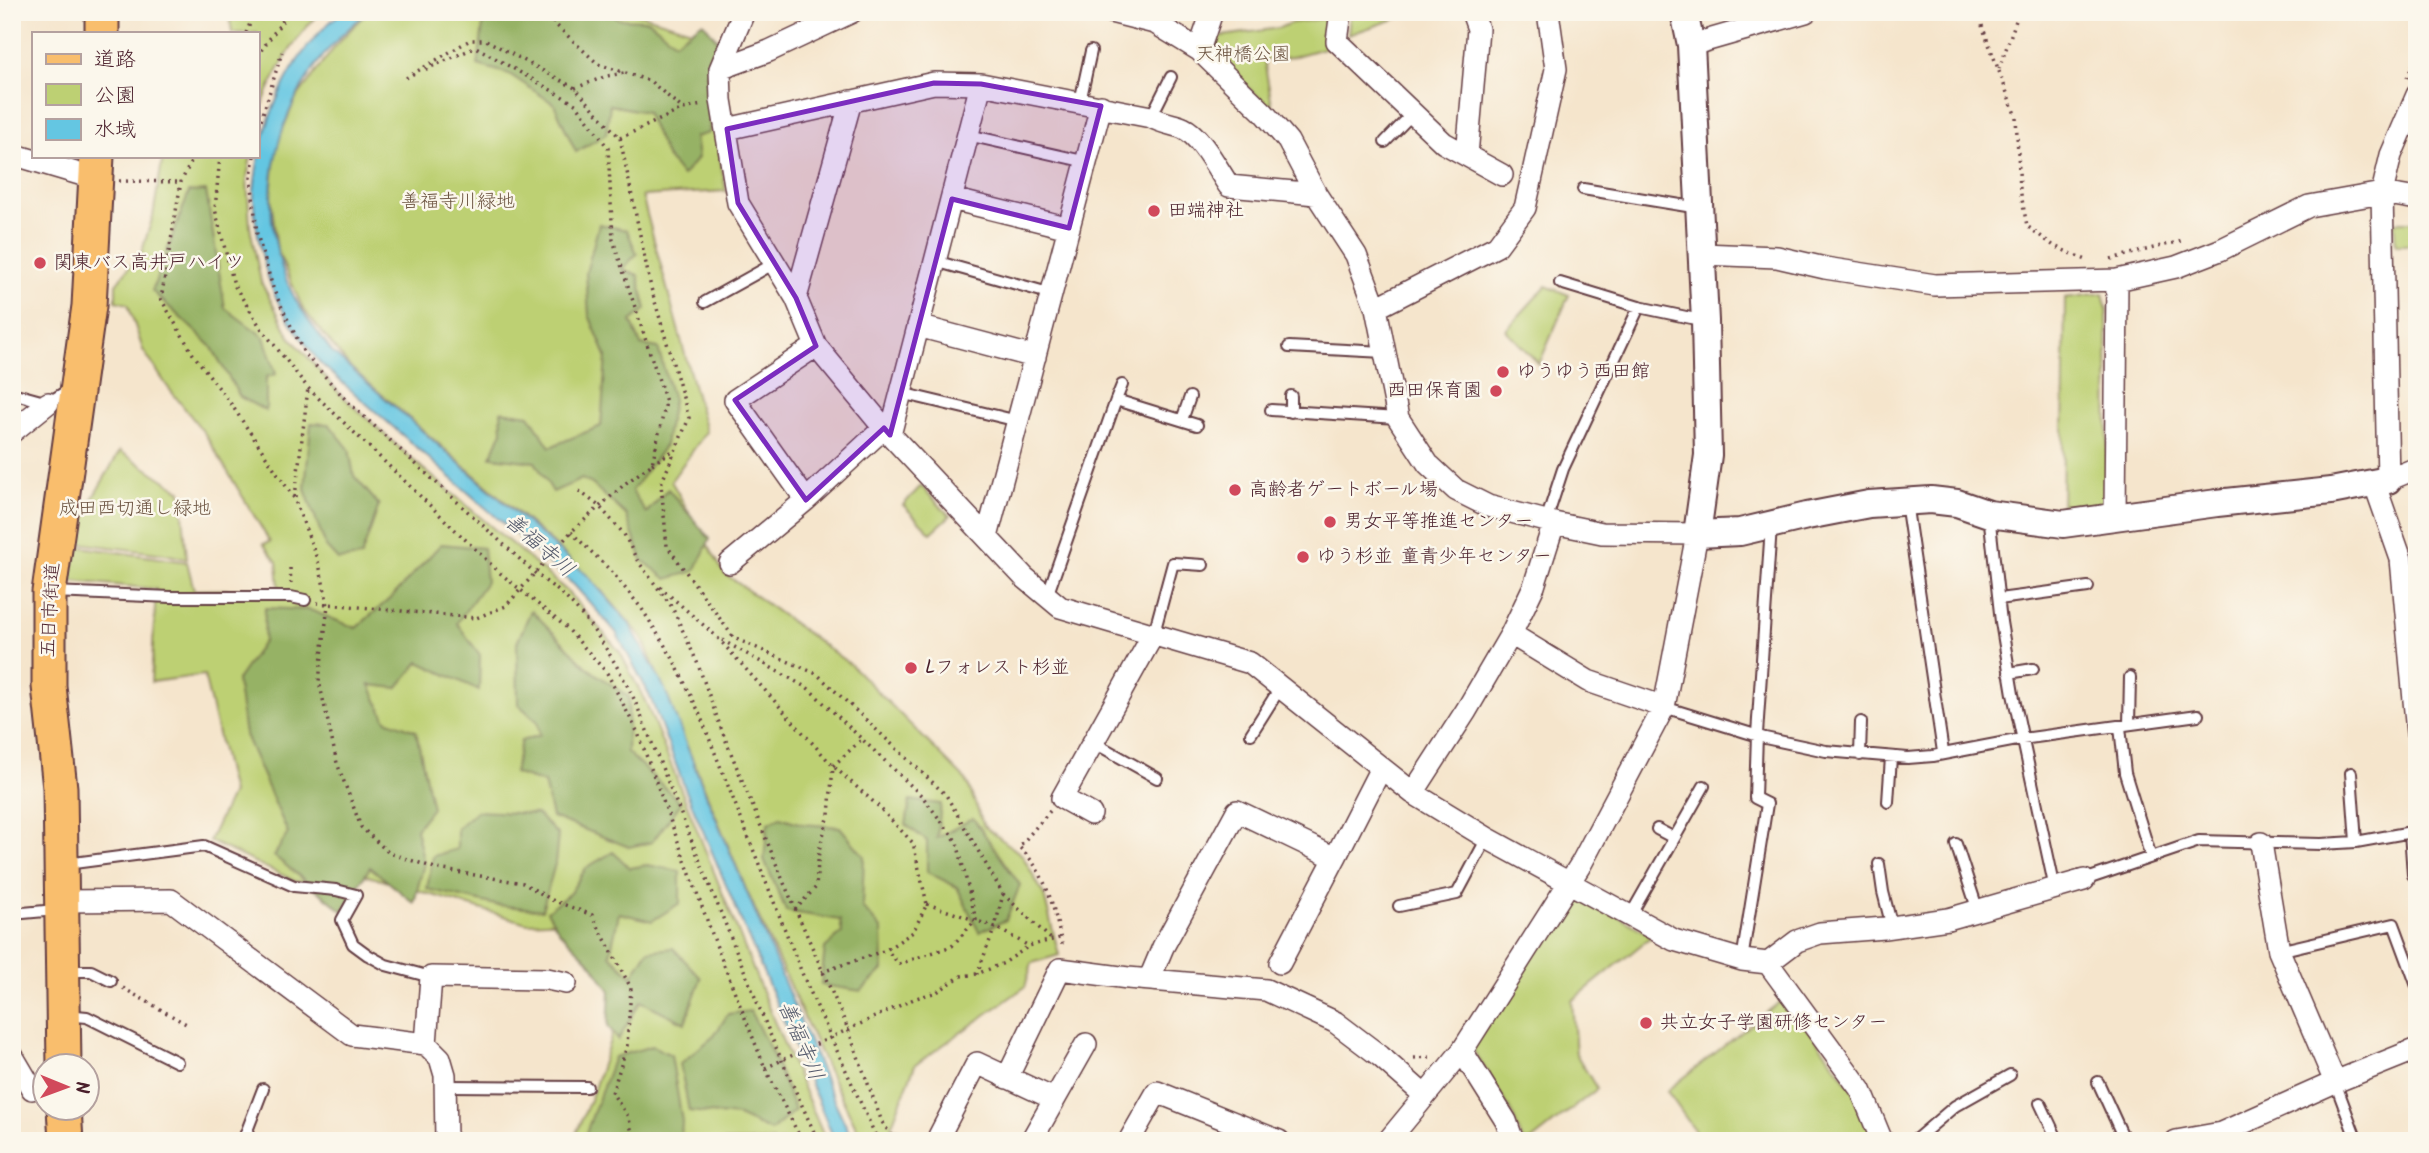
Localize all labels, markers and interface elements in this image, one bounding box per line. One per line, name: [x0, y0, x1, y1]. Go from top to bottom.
legend: [32, 32, 259, 158]
park label: 天神橋公園: [1195, 40, 1291, 70]
text: 道路: [94, 44, 136, 77]
text: 公園: [94, 80, 136, 113]
text: 水域: [94, 114, 136, 147]
park label: 善福寺川緑地: [401, 187, 515, 217]
place label: 田端神社: [1168, 196, 1244, 226]
marker: 田端神社: [1146, 203, 1162, 219]
place label: 関東バス高井戸ハイツ: [54, 248, 244, 278]
marker: 関東バス高井戸ハイツ: [32, 255, 48, 271]
place label: ゆうゆう西田館: [1517, 357, 1650, 387]
marker: ゆうゆう西田館: [1495, 364, 1511, 380]
place label: 西田保育園: [1387, 376, 1482, 406]
marker: 西田保育園: [1488, 383, 1504, 399]
place label: 高齢者ゲートボール場: [1249, 475, 1438, 505]
marker: 高齢者ゲートボール場: [1227, 482, 1243, 498]
park label: 成田西切通し緑地: [59, 494, 211, 524]
water label: 善福寺川: [496, 506, 582, 586]
place label: 男女平等推進センター: [1344, 507, 1533, 537]
marker: 男女平等推進センター: [1322, 514, 1338, 530]
place label: ゆう杉並 童青少年センター: [1317, 542, 1552, 572]
marker: ゆう杉並 童青少年センター: [1295, 549, 1311, 565]
street label: 五日市街道: [34, 562, 68, 658]
place label: Lフォレスト杉並: [925, 653, 1070, 683]
marker: Lフォレスト杉並: [903, 660, 919, 676]
water label: 善福寺川: [768, 996, 832, 1086]
place label: 共立女子学園研修センター: [1660, 1008, 1887, 1038]
marker: 共立女子学園研修センター: [1638, 1015, 1654, 1031]
north arrow: [32, 1052, 102, 1122]
text: N: [66, 1081, 96, 1094]

